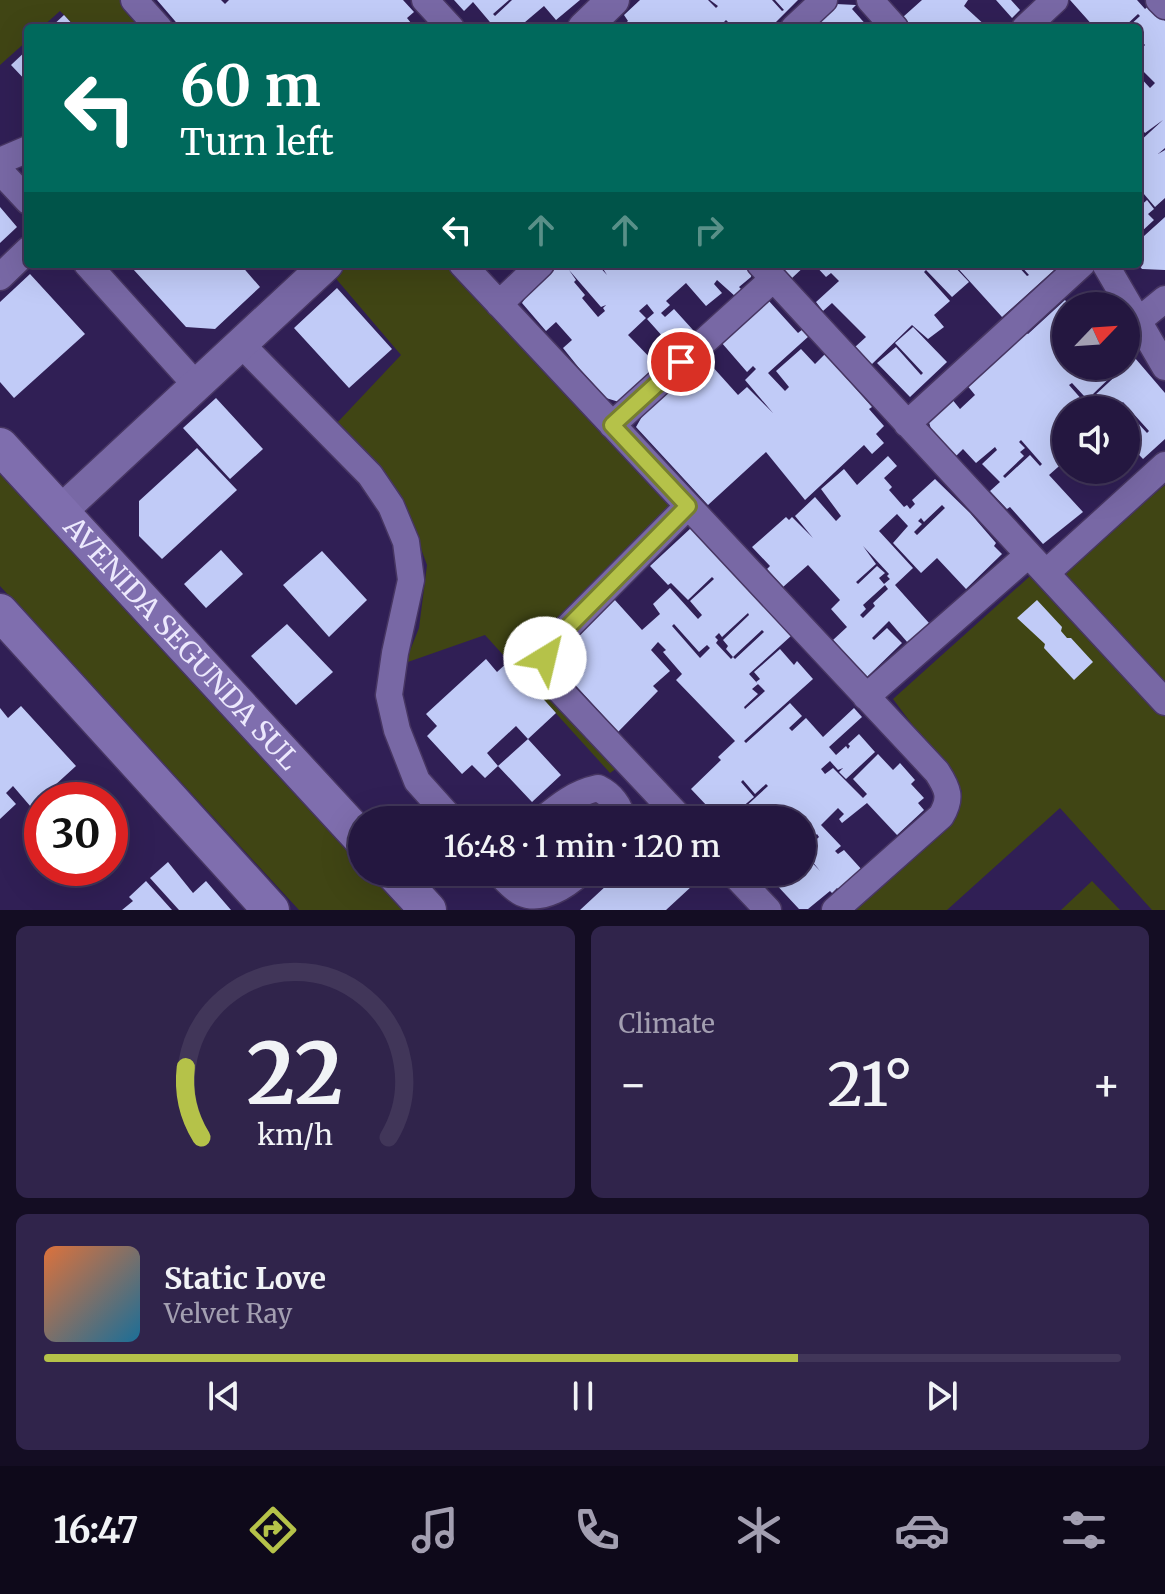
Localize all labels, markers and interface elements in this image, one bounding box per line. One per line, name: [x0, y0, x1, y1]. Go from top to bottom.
text: 60 m: [180, 51, 321, 121]
icon: left: [48, 56, 152, 160]
text: Turn left: [180, 120, 334, 165]
icon: left: [435, 208, 479, 252]
icon: ahead: [519, 208, 563, 252]
icon: ahead: [603, 208, 647, 252]
icon: right: [687, 208, 731, 252]
north arrow: [1052, 292, 1140, 380]
map controls: [1052, 292, 1140, 484]
pin: [647, 328, 715, 396]
icon: arrive: [659, 340, 703, 384]
button: sound: [1052, 396, 1140, 484]
street label: AVENIDA SEGUNDA SUL: [55, 508, 307, 777]
position arrow: [503, 616, 587, 700]
speed limit sign: 30: [24, 782, 128, 886]
text: 16:48 · 1 min · 120 m: [443, 827, 721, 865]
text: Climate: [619, 1007, 715, 1040]
text: 22: [247, 1022, 344, 1127]
text: 21°: [827, 1047, 912, 1122]
text: −: [619, 1057, 648, 1112]
text: +: [1092, 1057, 1121, 1112]
text: km/h: [257, 1117, 333, 1153]
text: Static Love: [164, 1259, 326, 1297]
text: Velvet Ray: [164, 1297, 292, 1330]
icon: previous: [202, 1374, 246, 1418]
icon: pause: [561, 1374, 605, 1418]
icon: next: [920, 1374, 964, 1418]
icon: directions: [245, 1502, 301, 1558]
icon: music: [407, 1502, 463, 1558]
icon: phone: [569, 1502, 625, 1558]
icon: climate: [731, 1502, 787, 1558]
icon: car: [894, 1502, 950, 1558]
icon: filters: [1056, 1502, 1112, 1558]
text: 16:47: [53, 1508, 138, 1553]

